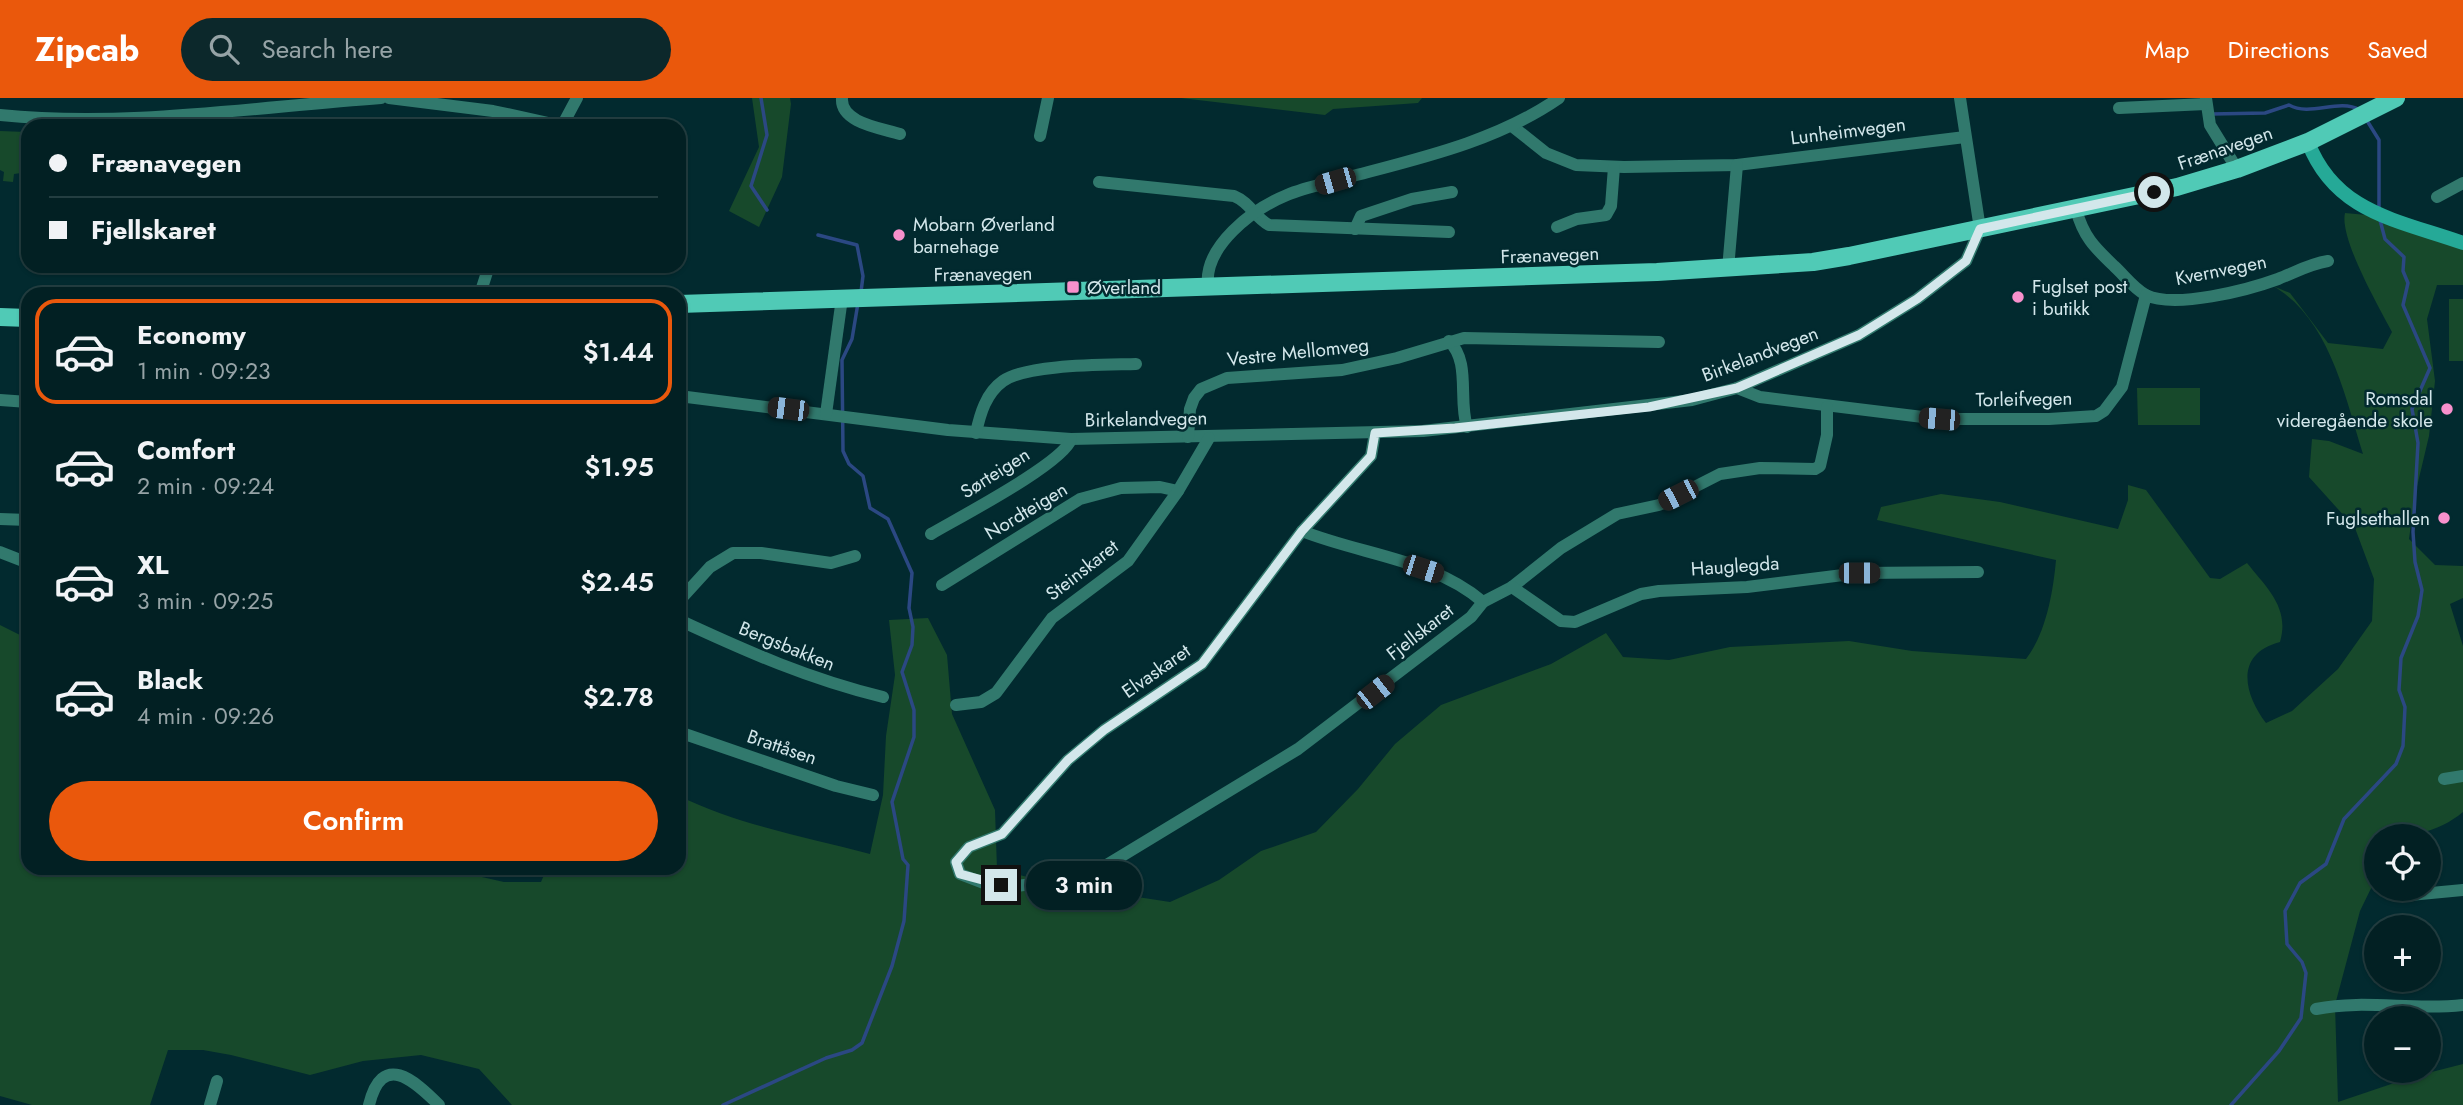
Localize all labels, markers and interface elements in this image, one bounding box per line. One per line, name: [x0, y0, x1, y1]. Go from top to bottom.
search box: [181, 18, 671, 81]
text: Zipcab: [35, 26, 139, 73]
icon: search: [205, 30, 243, 68]
text: Search here: [261, 30, 393, 68]
text: Map: [2145, 32, 2190, 67]
text: Directions: [2228, 32, 2329, 67]
text: Saved: [2367, 32, 2428, 67]
street label: Lunheimvegen: [1789, 111, 1907, 151]
street label: Frænavegen: [2174, 119, 2276, 177]
text: Frænavegen: [91, 144, 242, 182]
car: [1312, 165, 1359, 197]
route start: [2138, 176, 2170, 208]
text: Fjellskaret: [91, 211, 216, 249]
place label: Mobarn Øverland barnehage: [913, 211, 1055, 260]
marker: Mobarn Øverland barnehage: [891, 227, 907, 243]
street label: Frænavegen: [1500, 240, 1600, 270]
street label: Kvernvegen: [2173, 248, 2269, 292]
street label: Frænavegen: [933, 260, 1033, 288]
place label: Fuglset post i butikk: [2032, 273, 2128, 322]
place label: Øverland: [1087, 274, 1161, 301]
marker: Øverland: [1065, 279, 1081, 295]
marker: Fuglset post i butikk: [2010, 289, 2026, 305]
text: Economy: [137, 316, 246, 354]
street label: Birkelandvegen: [1698, 319, 1822, 389]
icon: car: [53, 320, 116, 383]
street label: Vestre Mellomveg: [1226, 331, 1370, 373]
text: $1.44: [583, 333, 654, 371]
text: 1 min · 09:23: [137, 354, 271, 388]
street label: Torleifvegen: [1975, 385, 2073, 413]
place label: Romsdal videregående skole: [2277, 385, 2433, 434]
car: [766, 396, 811, 422]
marker: Romsdal videregående skole: [2439, 401, 2455, 417]
street label: Birkelandvegen: [1084, 404, 1208, 434]
car: [1918, 407, 1961, 431]
text: Comfort: [137, 431, 235, 469]
icon: car: [53, 435, 116, 498]
street label: Sørteigen: [955, 441, 1035, 505]
text: $1.95: [584, 448, 654, 486]
text: 2 min · 09:24: [137, 469, 274, 503]
street label: Nordteigen: [979, 476, 1073, 546]
car: [1655, 476, 1702, 514]
place label: Fuglsethallen: [2326, 505, 2430, 532]
marker: Fuglsethallen: [2436, 510, 2452, 526]
street label: Steinskaret: [1040, 533, 1124, 607]
text: XL: [137, 546, 169, 584]
street label: Hauglegda: [1690, 549, 1780, 583]
icon: car: [53, 550, 116, 613]
car: [1400, 553, 1447, 585]
text: $2.45: [580, 563, 654, 601]
car: [1839, 563, 1881, 584]
text: 3 min · 09:25: [137, 584, 273, 618]
street label: Fjellskaret: [1381, 597, 1460, 667]
street label: Bergsbakken: [735, 615, 839, 677]
street label: Elvaskaret: [1116, 637, 1196, 704]
text: Black: [137, 661, 203, 699]
icon: car: [53, 665, 116, 728]
car: [1352, 671, 1399, 713]
text: $2.78: [583, 678, 654, 716]
text: 4 min · 09:26: [137, 699, 274, 733]
street label: Brattåsen: [744, 723, 820, 771]
button: Confirm: [49, 781, 658, 861]
map controls: [2364, 824, 2441, 1083]
button: locate: [2364, 824, 2441, 901]
callout: 3 min: [1026, 860, 1141, 910]
text: 3 min: [1055, 868, 1113, 902]
route end: [985, 869, 1017, 901]
button: +: [2364, 915, 2441, 992]
button: −: [2364, 1006, 2441, 1083]

